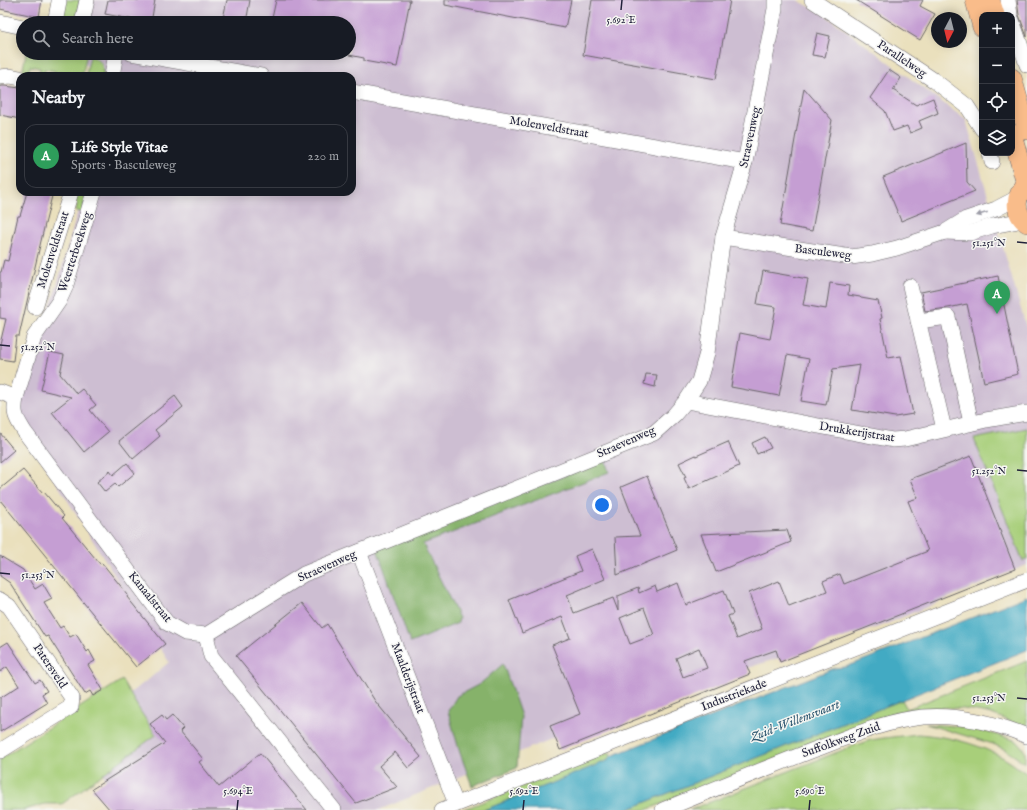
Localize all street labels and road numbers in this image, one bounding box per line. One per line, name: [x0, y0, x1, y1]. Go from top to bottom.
street label: Parallelweg: [874, 37, 930, 81]
street label: Straevenweg: [736, 105, 764, 169]
street label: Molenveldstraat: [508, 113, 590, 141]
street label: Weerterbeekweg: [55, 209, 95, 294]
street label: Molenveldstraat: [33, 210, 73, 290]
street label: Basculeweg: [794, 241, 853, 263]
street label: Drukkerijstraat: [818, 419, 896, 445]
street label: Straevenweg: [595, 422, 658, 462]
street label: Straevenweg: [296, 546, 359, 586]
street label: Kanaalstraat: [125, 569, 175, 625]
street label: Patersveld: [30, 641, 71, 692]
street label: Maalderijstraat: [388, 641, 428, 715]
street label: Industriekade: [699, 675, 769, 714]
street label: Suffolkweg Zuid: [800, 719, 883, 761]

